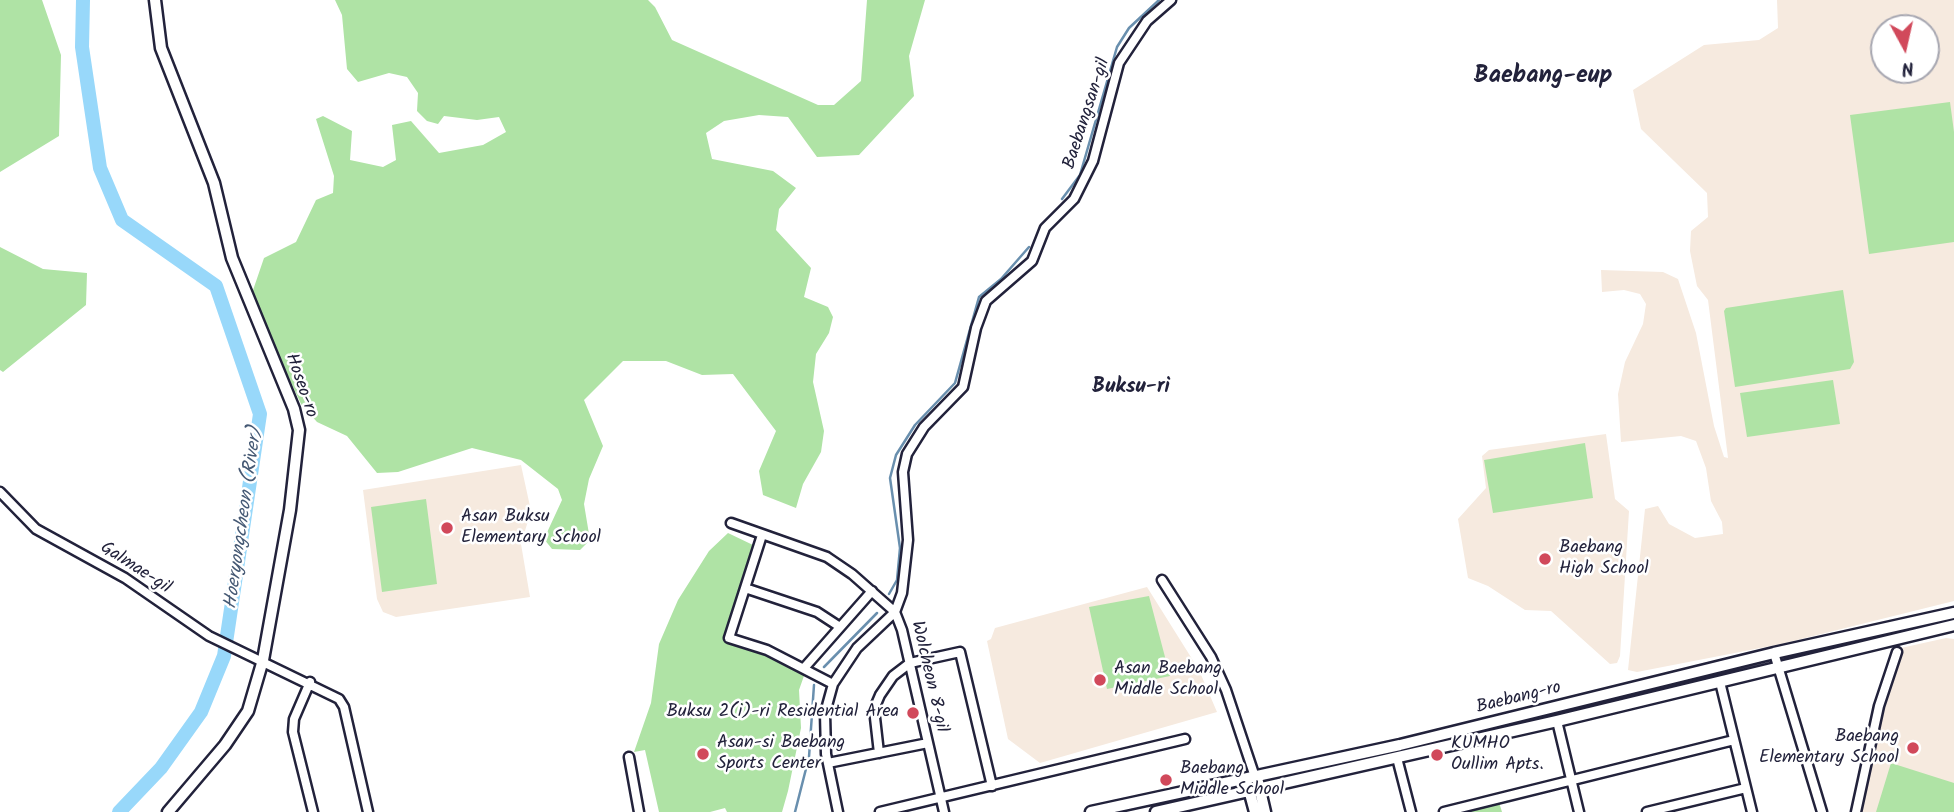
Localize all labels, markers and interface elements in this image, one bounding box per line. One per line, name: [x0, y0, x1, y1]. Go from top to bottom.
north arrow: [1870, 14, 1940, 84]
text: N: [1900, 52, 1916, 84]
street label: Baebangsan-gil: [1060, 56, 1116, 172]
district label: Baebang-eup: [1474, 64, 1612, 92]
street label: Hoseo-ro: [279, 351, 321, 421]
district label: Buksu-ri: [1092, 375, 1170, 401]
water label: Hoeryongcheon (River): [221, 425, 269, 611]
place label: Asan Buksu Elementary School: [461, 507, 601, 550]
marker: Asan Buksu Elementary School: [439, 520, 455, 536]
street label: Galmae-gil: [95, 538, 175, 600]
place label: Baebang High School: [1559, 538, 1649, 580]
marker: Baebang High School: [1537, 551, 1553, 567]
street label: Wolcheon 8-gil: [905, 619, 951, 735]
place label: Asan Baebang Middle School: [1114, 659, 1222, 702]
marker: Asan Baebang Middle School: [1092, 672, 1108, 688]
street label: Baebang-ro: [1474, 678, 1564, 720]
place label: Buksu 2(i)-ri Residential Area: [667, 702, 899, 724]
marker: Buksu 2(i)-ri Residential Area: [905, 705, 921, 721]
place label: Baebang Elementary School: [1759, 727, 1899, 770]
place label: Asan-si Baebang Sports Center: [717, 733, 845, 776]
place label: KUMHO Oullim Apts.: [1451, 734, 1544, 776]
marker: Baebang Elementary School: [1905, 740, 1921, 756]
marker: Asan-si Baebang Sports Center: [695, 746, 711, 762]
marker: KUMHO Oullim Apts.: [1429, 747, 1445, 763]
place label: Baebang Middle School: [1180, 759, 1284, 802]
marker: Baebang Middle School: [1158, 772, 1174, 788]

